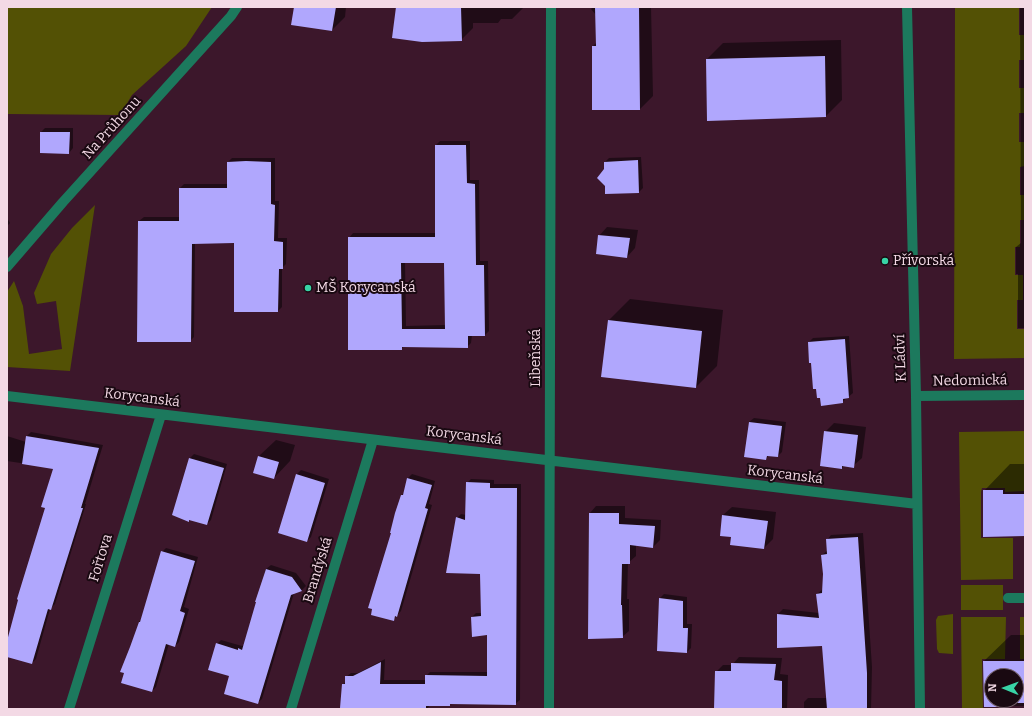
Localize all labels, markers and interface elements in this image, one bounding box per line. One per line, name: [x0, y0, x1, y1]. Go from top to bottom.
street label: Na Průhonu: [79, 93, 145, 163]
place label: Přívorská: [893, 253, 954, 269]
marker: Přívorská: [880, 256, 890, 266]
place label: MŠ Korycanská: [316, 280, 416, 296]
marker: MŠ Korycanská: [303, 283, 313, 293]
street label: Libeňská: [528, 329, 544, 387]
street label: K Ládví: [892, 334, 910, 382]
street label: Nedomická: [933, 372, 1007, 390]
street label: Korycanská: [103, 385, 181, 411]
street label: Korycanská: [425, 423, 503, 449]
street label: Korycanská: [746, 462, 824, 488]
street label: Fořtova: [86, 532, 116, 584]
street label: Brandýská: [300, 535, 336, 605]
north arrow: [984, 668, 1024, 708]
text: N: [986, 683, 999, 692]

